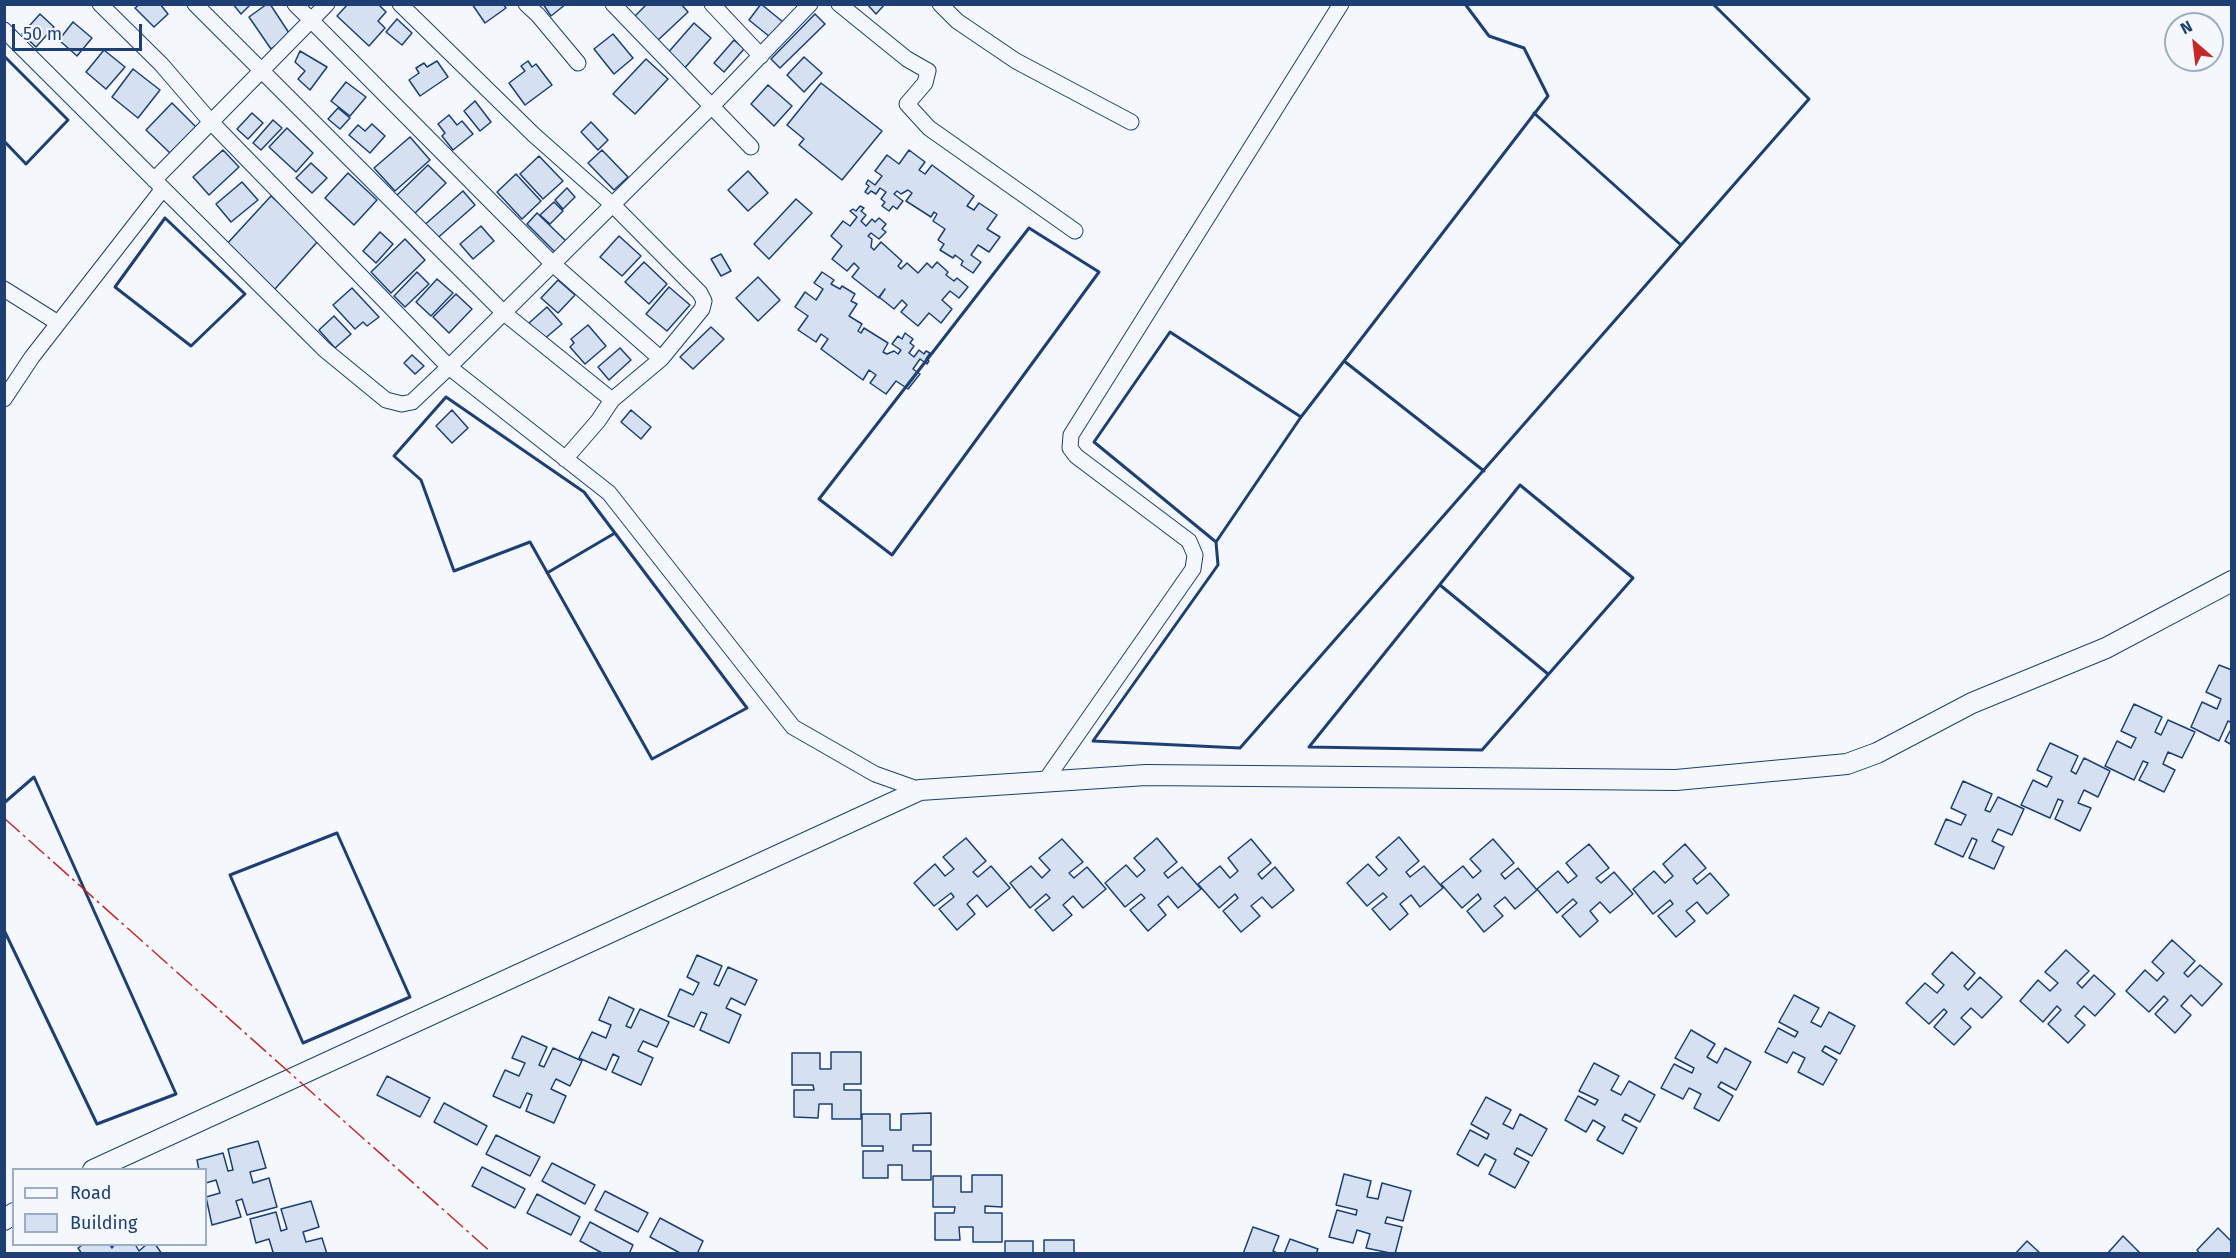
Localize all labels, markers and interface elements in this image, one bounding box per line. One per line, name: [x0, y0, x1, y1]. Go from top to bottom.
scale bar: [15, 12, 146, 50]
north arrow: [2164, 12, 2224, 72]
text: N: [2177, 17, 2195, 38]
text: 50 m: [23, 23, 62, 45]
legend: [12, 1168, 207, 1246]
text: Road: [70, 1182, 112, 1204]
text: Building: [70, 1212, 137, 1234]

